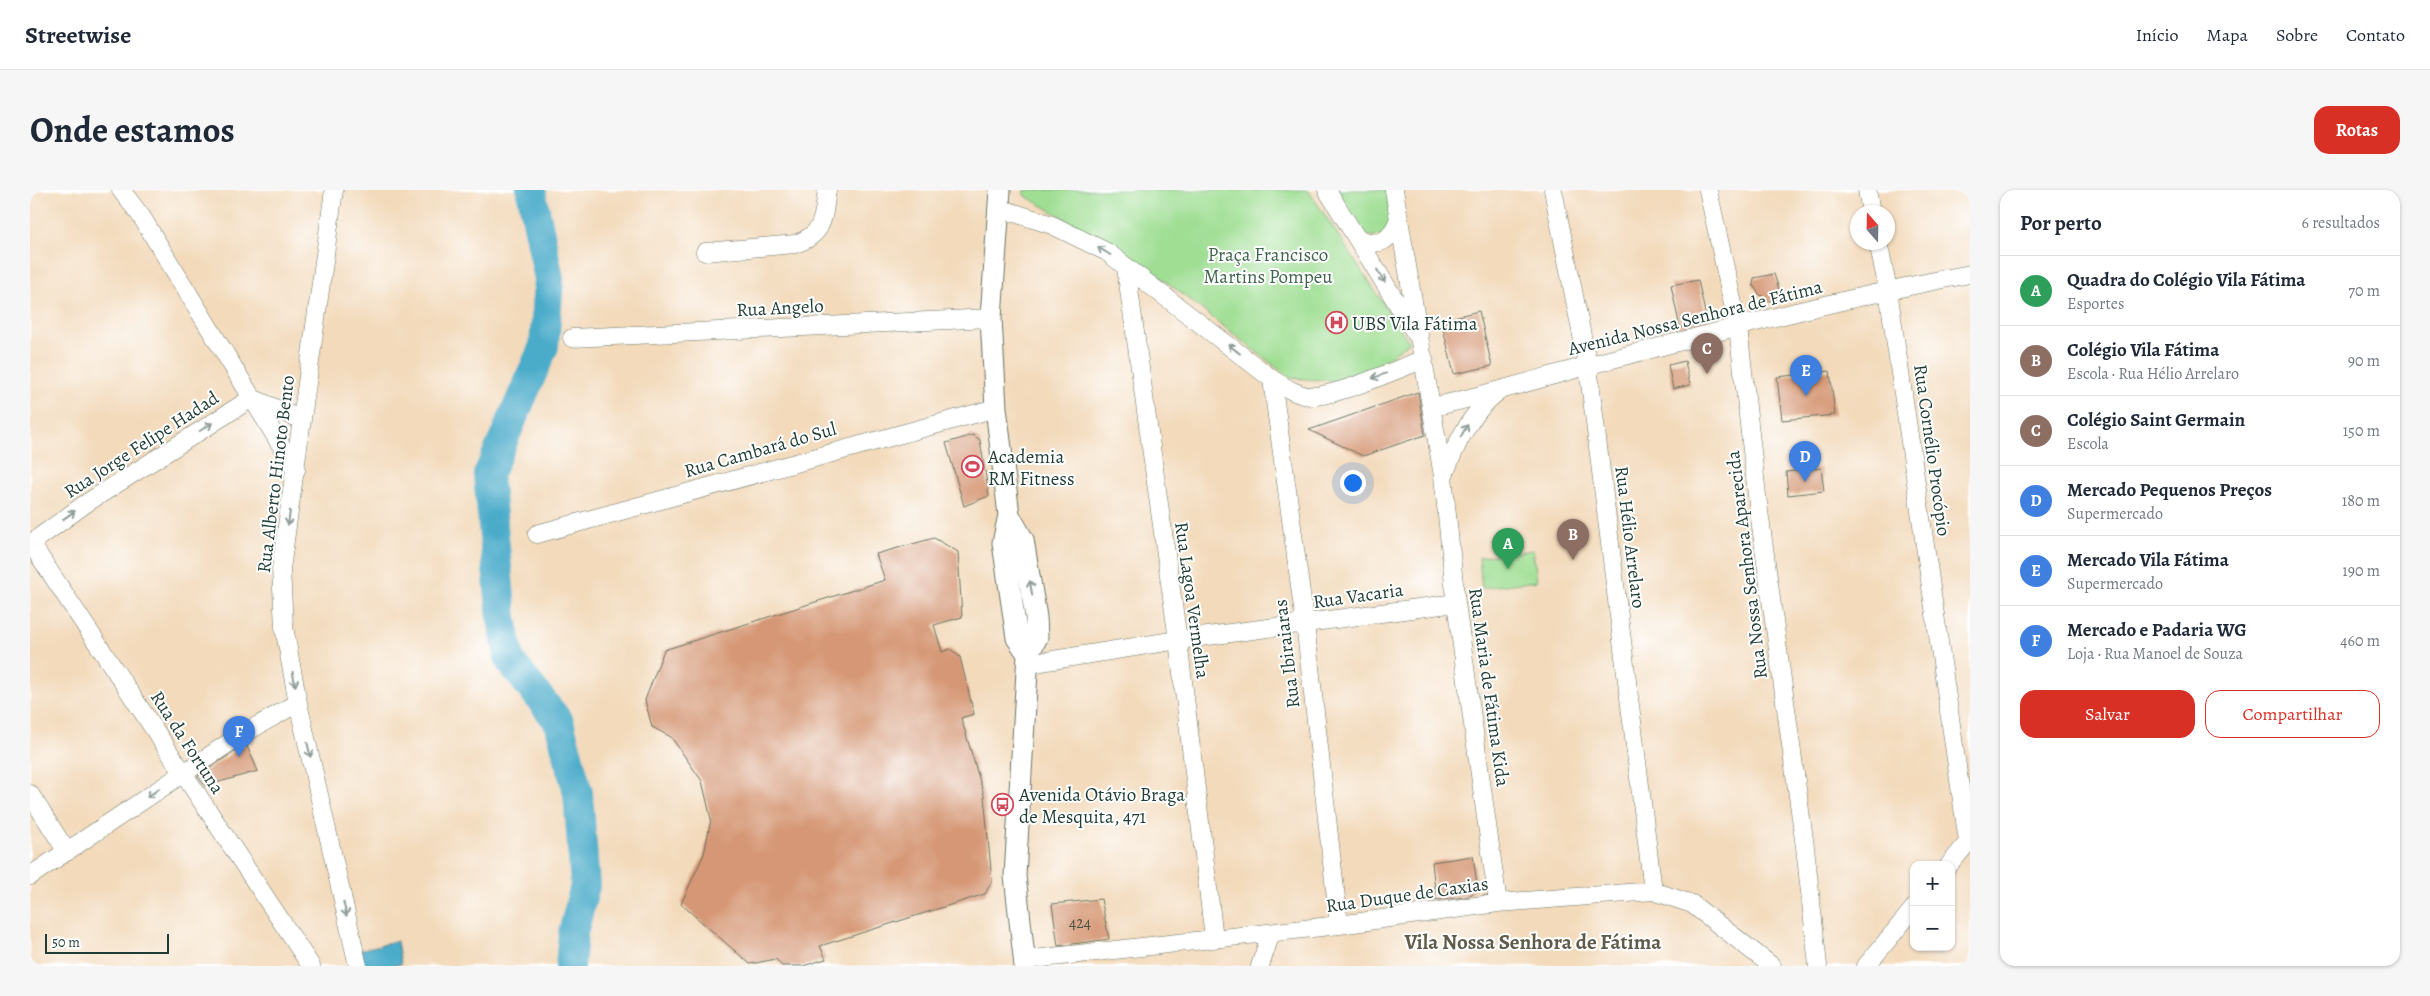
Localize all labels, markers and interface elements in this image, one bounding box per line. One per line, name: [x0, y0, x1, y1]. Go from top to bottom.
text: Streetwise: [25, 19, 131, 51]
text: Início: [2136, 23, 2179, 47]
text: Mapa: [2207, 23, 2248, 47]
text: Sobre: [2276, 23, 2318, 47]
text: Contato: [2346, 23, 2405, 47]
text: Onde estamos: [30, 106, 235, 154]
button: Rotas: [2314, 106, 2400, 154]
north arrow: [1850, 205, 1895, 250]
text: Por perto: [2020, 209, 2102, 237]
text: 6 resultados: [2302, 212, 2380, 234]
park label: Praça Francisco Martins Pompeu: [1203, 242, 1333, 290]
one-way arrow: [1098, 246, 1112, 256]
text: Quadra do Colégio Vila Fátima: [2067, 267, 2306, 293]
one-way arrow: [1376, 269, 1386, 283]
street label: Avenida Nossa Senhora de Fátima: [1564, 274, 1825, 362]
text: A: [2031, 280, 2041, 302]
text: 70 m: [2348, 280, 2380, 302]
street label: Rua Angelo: [736, 293, 824, 323]
text: Esportes: [2067, 293, 2124, 315]
hospital icon: UBS Vila Fátima: [1324, 311, 1348, 335]
place label: UBS Vila Fátima: [1352, 311, 1478, 337]
pin: C: [1691, 333, 1723, 374]
text: Colégio Vila Fátima: [2067, 337, 2219, 363]
one-way arrow: [1228, 344, 1241, 355]
text: B: [2031, 350, 2041, 372]
text: 90 m: [2348, 350, 2380, 372]
pin: E: [1790, 355, 1822, 396]
street label: Rua Cornélio Procópio: [1907, 363, 1957, 538]
text: Escola · Rua Hélio Arrelaro: [2067, 363, 2239, 385]
one-way arrow: [1371, 372, 1387, 381]
street label: Rua Alberto Hinoto Bento: [251, 374, 301, 574]
street label: Rua Jorge Felipe Hadad: [59, 385, 225, 505]
text: Colégio Saint Germain: [2067, 407, 2245, 433]
street label: Rua Cambará do Sul: [681, 416, 840, 484]
text: C: [2031, 420, 2041, 442]
text: 150 m: [2343, 420, 2380, 442]
one-way arrow: [198, 421, 212, 431]
one-way arrow: [1459, 424, 1469, 439]
text: Escola: [2067, 433, 2109, 455]
pin: D: [1789, 441, 1821, 482]
place label: Academia RM Fitness: [987, 444, 1075, 492]
street label: Rua Nossa Senhora Aparecida: [1720, 449, 1774, 681]
sports icon: Academia RM Fitness: [960, 455, 984, 479]
street label: Rua Hélio Arrelaro: [1608, 464, 1652, 610]
your location: [1340, 470, 1366, 496]
text: Mercado Pequenos Preços: [2067, 477, 2272, 503]
text: D: [2030, 490, 2042, 512]
text: 180 m: [2342, 490, 2380, 512]
text: Supermercado: [2067, 503, 2163, 525]
one-way arrow: [62, 510, 76, 520]
one-way arrow: [283, 510, 293, 526]
pin: B: [1557, 519, 1589, 560]
street label: Rua Lagoa Vermelha: [1168, 520, 1216, 680]
pin: A: [1492, 528, 1524, 569]
text: Mercado Vila Fátima: [2067, 547, 2229, 573]
text: E: [2031, 560, 2041, 582]
text: 190 m: [2342, 560, 2380, 582]
text: Supermercado: [2067, 573, 2163, 595]
street label: Rua Vacaria: [1311, 577, 1405, 615]
one-way arrow: [1026, 581, 1036, 597]
street label: Rua Maria de Fátima Kida: [1462, 586, 1516, 788]
street label: Rua Ibiraiaras: [1267, 598, 1307, 710]
text: Mercado e Padaria WG: [2067, 617, 2247, 643]
text: F: [2032, 630, 2040, 652]
text: 460 m: [2340, 630, 2380, 652]
text: Loja · Rua Manoel de Souza: [2067, 643, 2243, 665]
one-way arrow: [290, 671, 299, 687]
street label: Rua da Fortuna: [144, 686, 230, 799]
button: Salvar: [2020, 690, 2195, 738]
button: Compartilhar: [2205, 690, 2380, 738]
pin: F: [223, 716, 255, 757]
one-way arrow: [305, 742, 314, 758]
place label: Avenida Otávio Braga de Mesquita, 471: [1018, 782, 1185, 830]
one-way arrow: [147, 788, 161, 798]
bus stop icon: Avenida Otávio Braga de Mesquita, 471: [991, 793, 1015, 817]
map controls: [1910, 861, 1955, 951]
button: +: [1910, 861, 1955, 906]
street label: Rua Duque de Caxias: [1324, 871, 1490, 919]
one-way arrow: [341, 900, 350, 916]
button: −: [1910, 906, 1955, 951]
house number: 424: [1069, 912, 1091, 934]
district label: Vila Nossa Senhora de Fátima: [1404, 928, 1662, 956]
scale bar: [45, 931, 169, 954]
text: 50 m: [52, 933, 80, 952]

